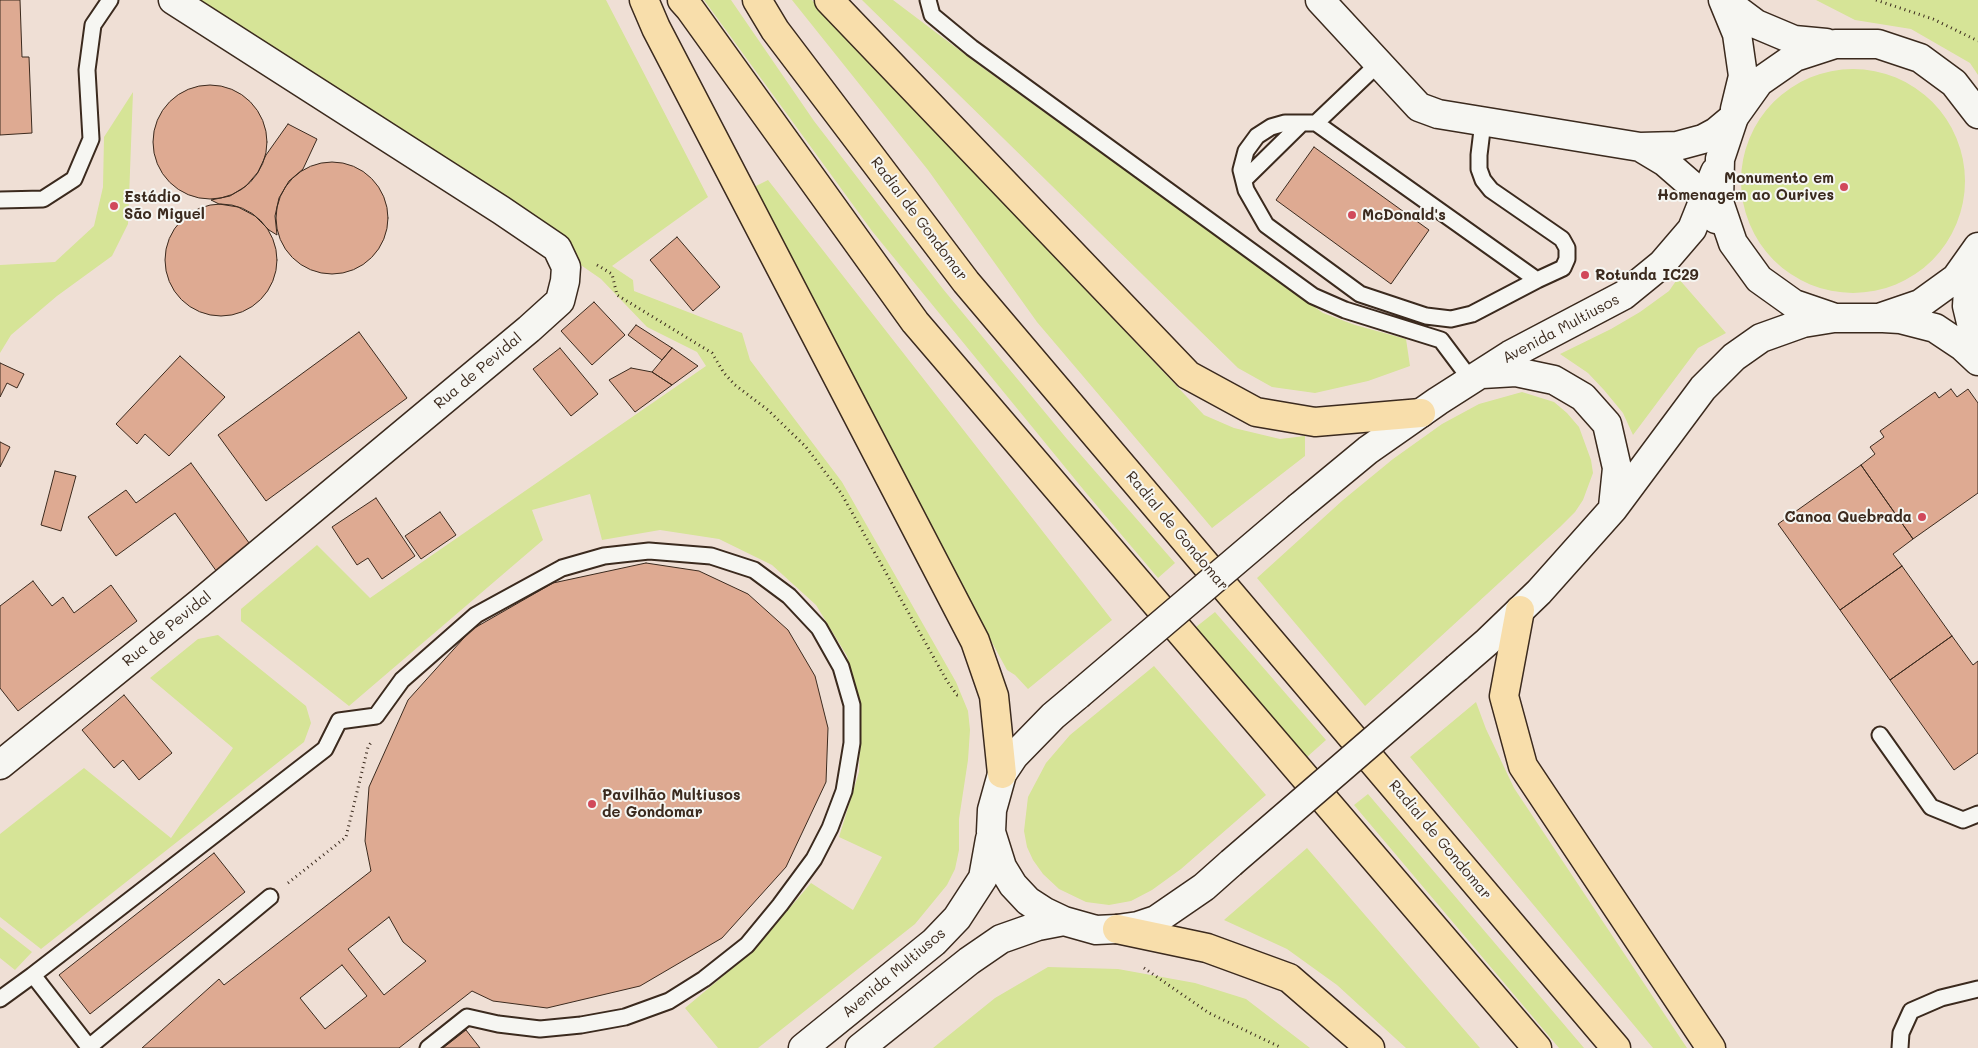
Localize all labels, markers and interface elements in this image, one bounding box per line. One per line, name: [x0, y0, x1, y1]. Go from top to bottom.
street label: Radial de Gondomar: [867, 154, 971, 284]
place label: Monumento em Homenagem ao Ourives: [1657, 169, 1834, 204]
marker: Monumento em Homenagem ao Ourives: [1838, 181, 1850, 193]
place label: Estádio São Miguel: [124, 188, 205, 223]
marker: Estádio São Miguel: [108, 200, 120, 212]
place label: McDonald's: [1362, 206, 1446, 224]
marker: McDonald's: [1346, 209, 1358, 221]
place label: Rotunda IC29: [1595, 266, 1699, 284]
marker: Rotunda IC29: [1579, 269, 1591, 281]
street label: Avenida Multiusos: [1500, 291, 1622, 367]
street label: Rua de Pevidal: [430, 329, 526, 413]
street label: Radial de Gondomar: [1122, 468, 1232, 594]
place label: Canoa Quebrada: [1784, 508, 1912, 526]
marker: Canoa Quebrada: [1916, 511, 1928, 523]
street label: Rua de Pevidal: [119, 588, 215, 670]
street label: Radial de Gondomar: [1385, 777, 1495, 903]
place label: Pavilhão Multiusos de Gondomar: [602, 786, 740, 821]
marker: Pavilhão Multiusos de Gondomar: [586, 798, 598, 810]
street label: Avenida Multiusos: [839, 925, 949, 1021]

